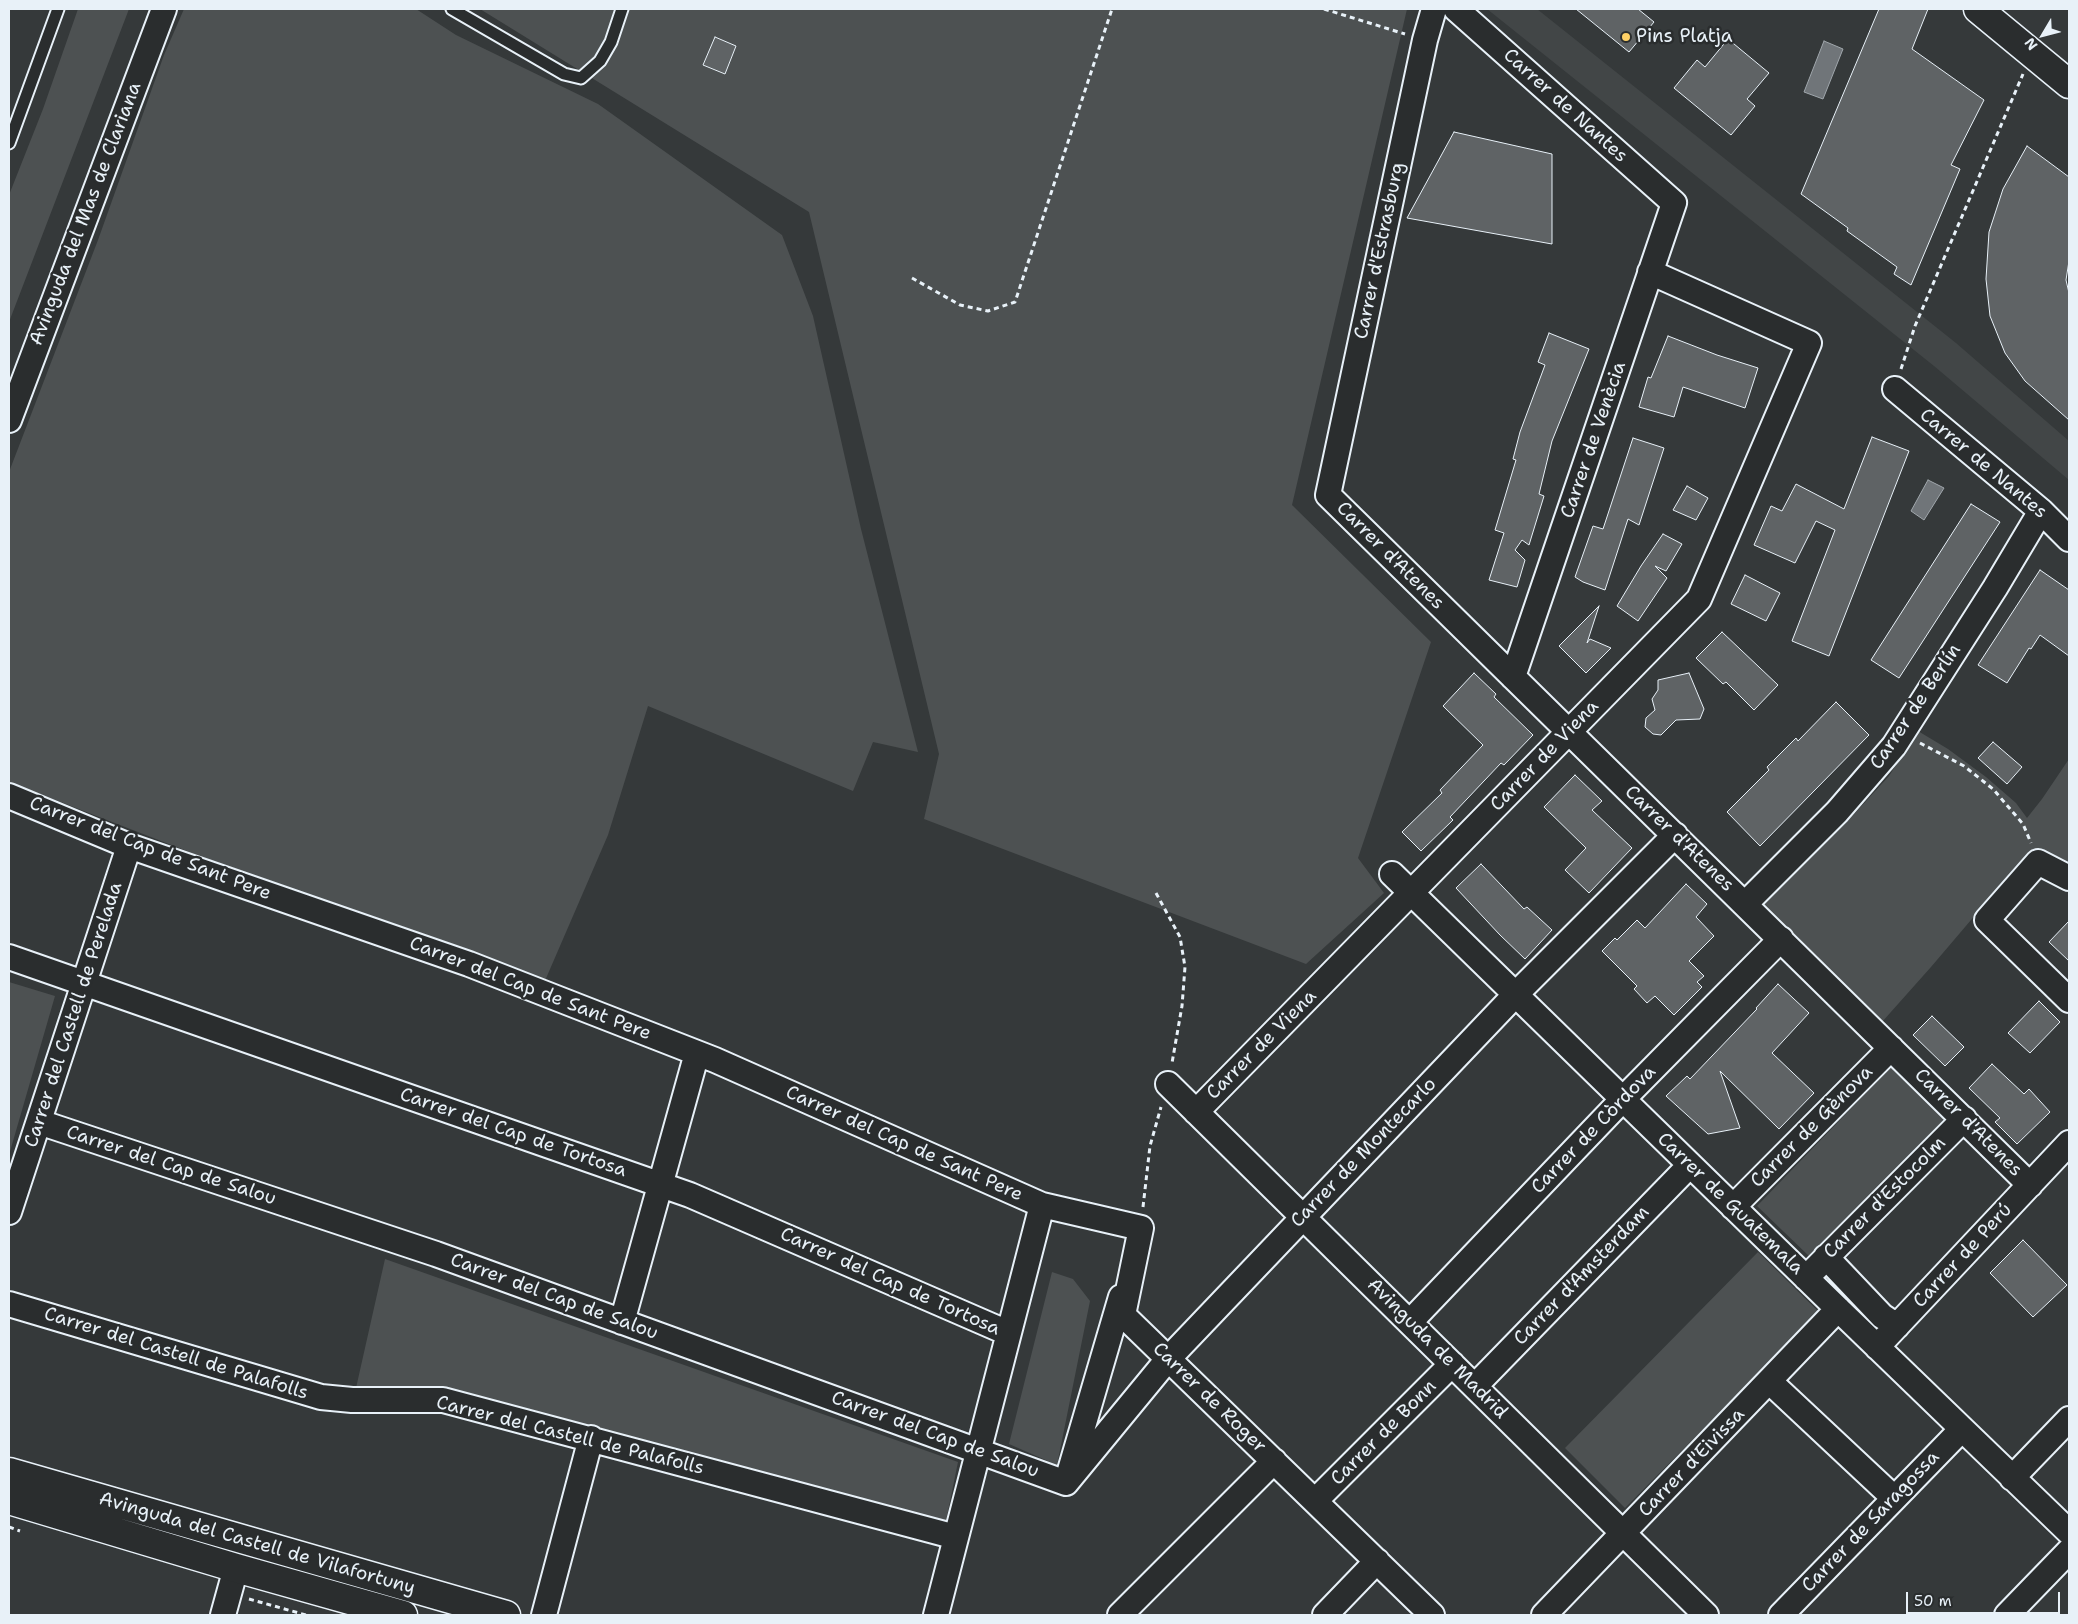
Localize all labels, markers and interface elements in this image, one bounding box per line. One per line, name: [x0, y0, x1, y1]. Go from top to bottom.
north arrow: [2018, 10, 2068, 60]
place label: Pins Platja: [1636, 26, 1733, 48]
marker: Pins Platja: [1620, 31, 1632, 43]
text: N: [2020, 34, 2042, 54]
street label: Carrer de Nantes: [1498, 44, 1632, 168]
street label: Avinguda del Mas de Clariana: [25, 79, 147, 349]
street label: Carrer d'Estrasburg: [1350, 161, 1410, 341]
street label: Carrer de Venècia: [1556, 359, 1632, 521]
street label: Carrer de Nantes: [1915, 404, 2051, 524]
street label: Carrer d'Atenes: [1331, 497, 1449, 615]
street label: Carrer de Berlín: [1866, 640, 1966, 774]
street label: Carrer de Viena: [1486, 696, 1604, 816]
street label: Carrer d'Atenes: [1620, 781, 1738, 897]
street label: Carrer del Cap de Sant Pere: [26, 792, 274, 906]
street label: Carrer del Castell de Perelada: [20, 879, 128, 1151]
street label: Carrer del Cap de Sant Pere: [406, 932, 654, 1046]
street label: Carrer de Viena: [1202, 985, 1322, 1105]
street label: Carrer de Còrdova: [1527, 1061, 1661, 1199]
street label: Carrer de Gènova: [1746, 1061, 1878, 1193]
street label: Carrer d'Atenes: [1909, 1064, 2027, 1182]
street label: Carrer de Montecarlo: [1286, 1073, 1442, 1233]
street label: Carrer del Cap de Sant Pere: [782, 1081, 1026, 1207]
street label: Carrer del Cap de Tortosa: [397, 1083, 629, 1183]
street label: Carrer del Cap de Salou: [63, 1121, 279, 1211]
street label: Carrer de Guatemala: [1652, 1128, 1808, 1280]
street label: Carrer d'Estocolm: [1819, 1132, 1951, 1264]
street label: Carrer de Perú: [1909, 1199, 2017, 1313]
street label: Carrer d'Amsterdam: [1509, 1201, 1655, 1351]
street label: Carrer del Cap de Tortosa: [776, 1223, 1004, 1341]
street label: Carrer del Cap de Salou: [447, 1249, 661, 1345]
street label: Avinguda de Madrid: [1362, 1274, 1512, 1424]
street label: Carrer del Castell de Palafolls: [41, 1303, 311, 1405]
street label: Carrer de Roger: [1147, 1338, 1271, 1458]
street label: Carrer de Bonn: [1326, 1375, 1442, 1491]
street label: Carrer del Cap de Salou: [828, 1387, 1042, 1483]
street label: Carrer del Castell de Palafolls: [434, 1392, 706, 1480]
street label: Carrer d'Eivissa: [1634, 1404, 1750, 1522]
street label: Carrer de Saragossa: [1797, 1446, 1945, 1598]
street label: Avinguda del Castell de Vilafortuny: [96, 1488, 418, 1600]
scale bar: [1908, 1582, 2062, 1614]
text: 50 m: [1914, 1591, 1952, 1611]

